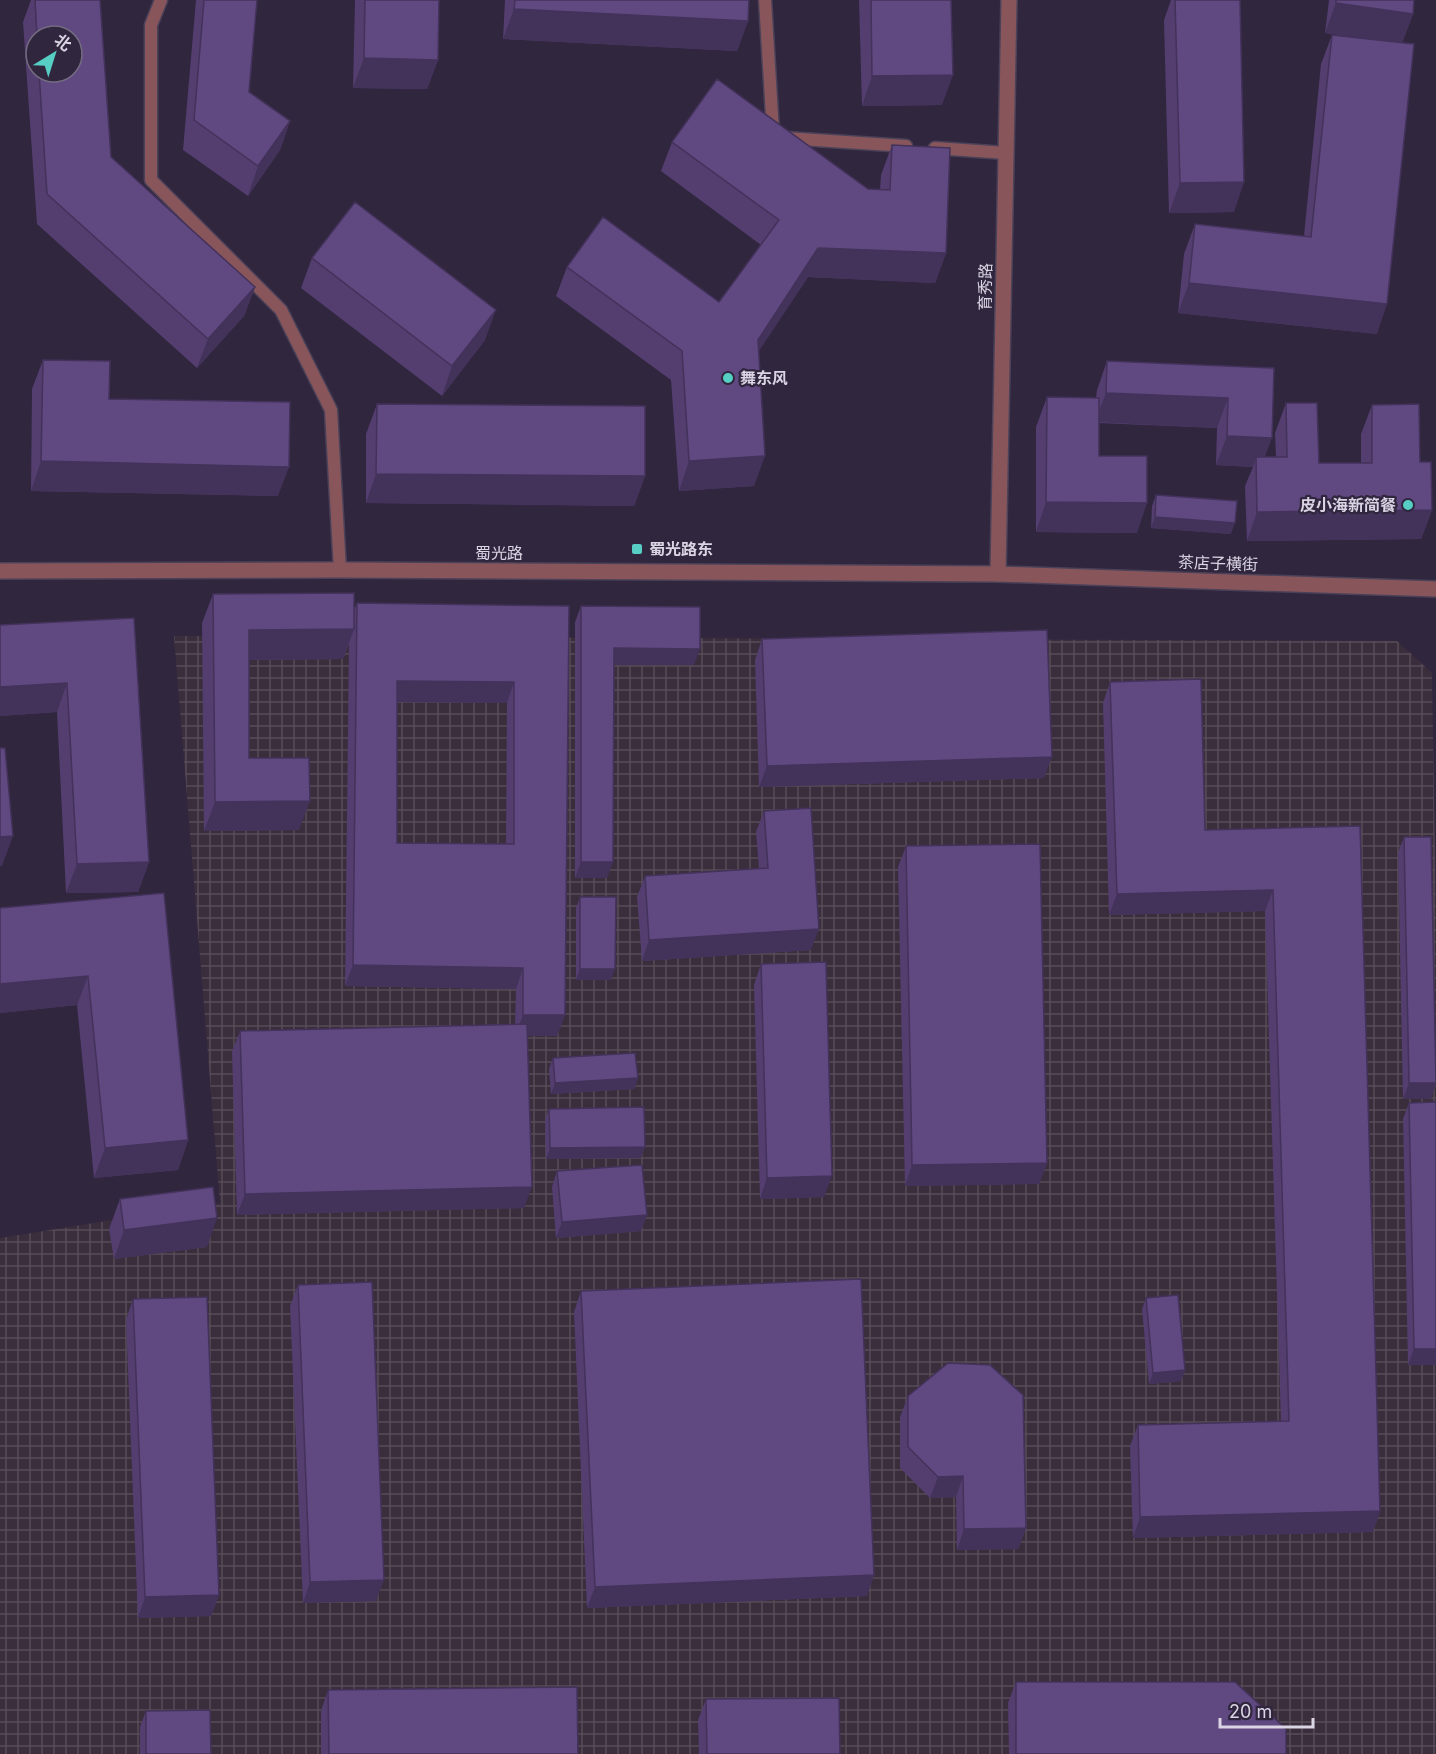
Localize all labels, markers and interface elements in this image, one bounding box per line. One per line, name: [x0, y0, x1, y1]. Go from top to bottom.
north arrow: [24, 24, 84, 84]
text: 北: [51, 29, 76, 55]
street label: 育秀路: [975, 263, 995, 311]
place label: 舞东风: [740, 368, 788, 388]
marker: 舞东风: [721, 371, 735, 385]
place label: 皮小海新简餐: [1300, 495, 1396, 515]
marker: 皮小海新简餐: [1401, 498, 1415, 512]
place label: 蜀光路东: [649, 539, 713, 559]
marker: 蜀光路东: [630, 542, 644, 556]
street label: 蜀光路: [475, 543, 523, 563]
street label: 茶店子横街: [1178, 552, 1258, 574]
scale bar: [1220, 1691, 1313, 1729]
text: 20 m: [1229, 1701, 1272, 1722]

